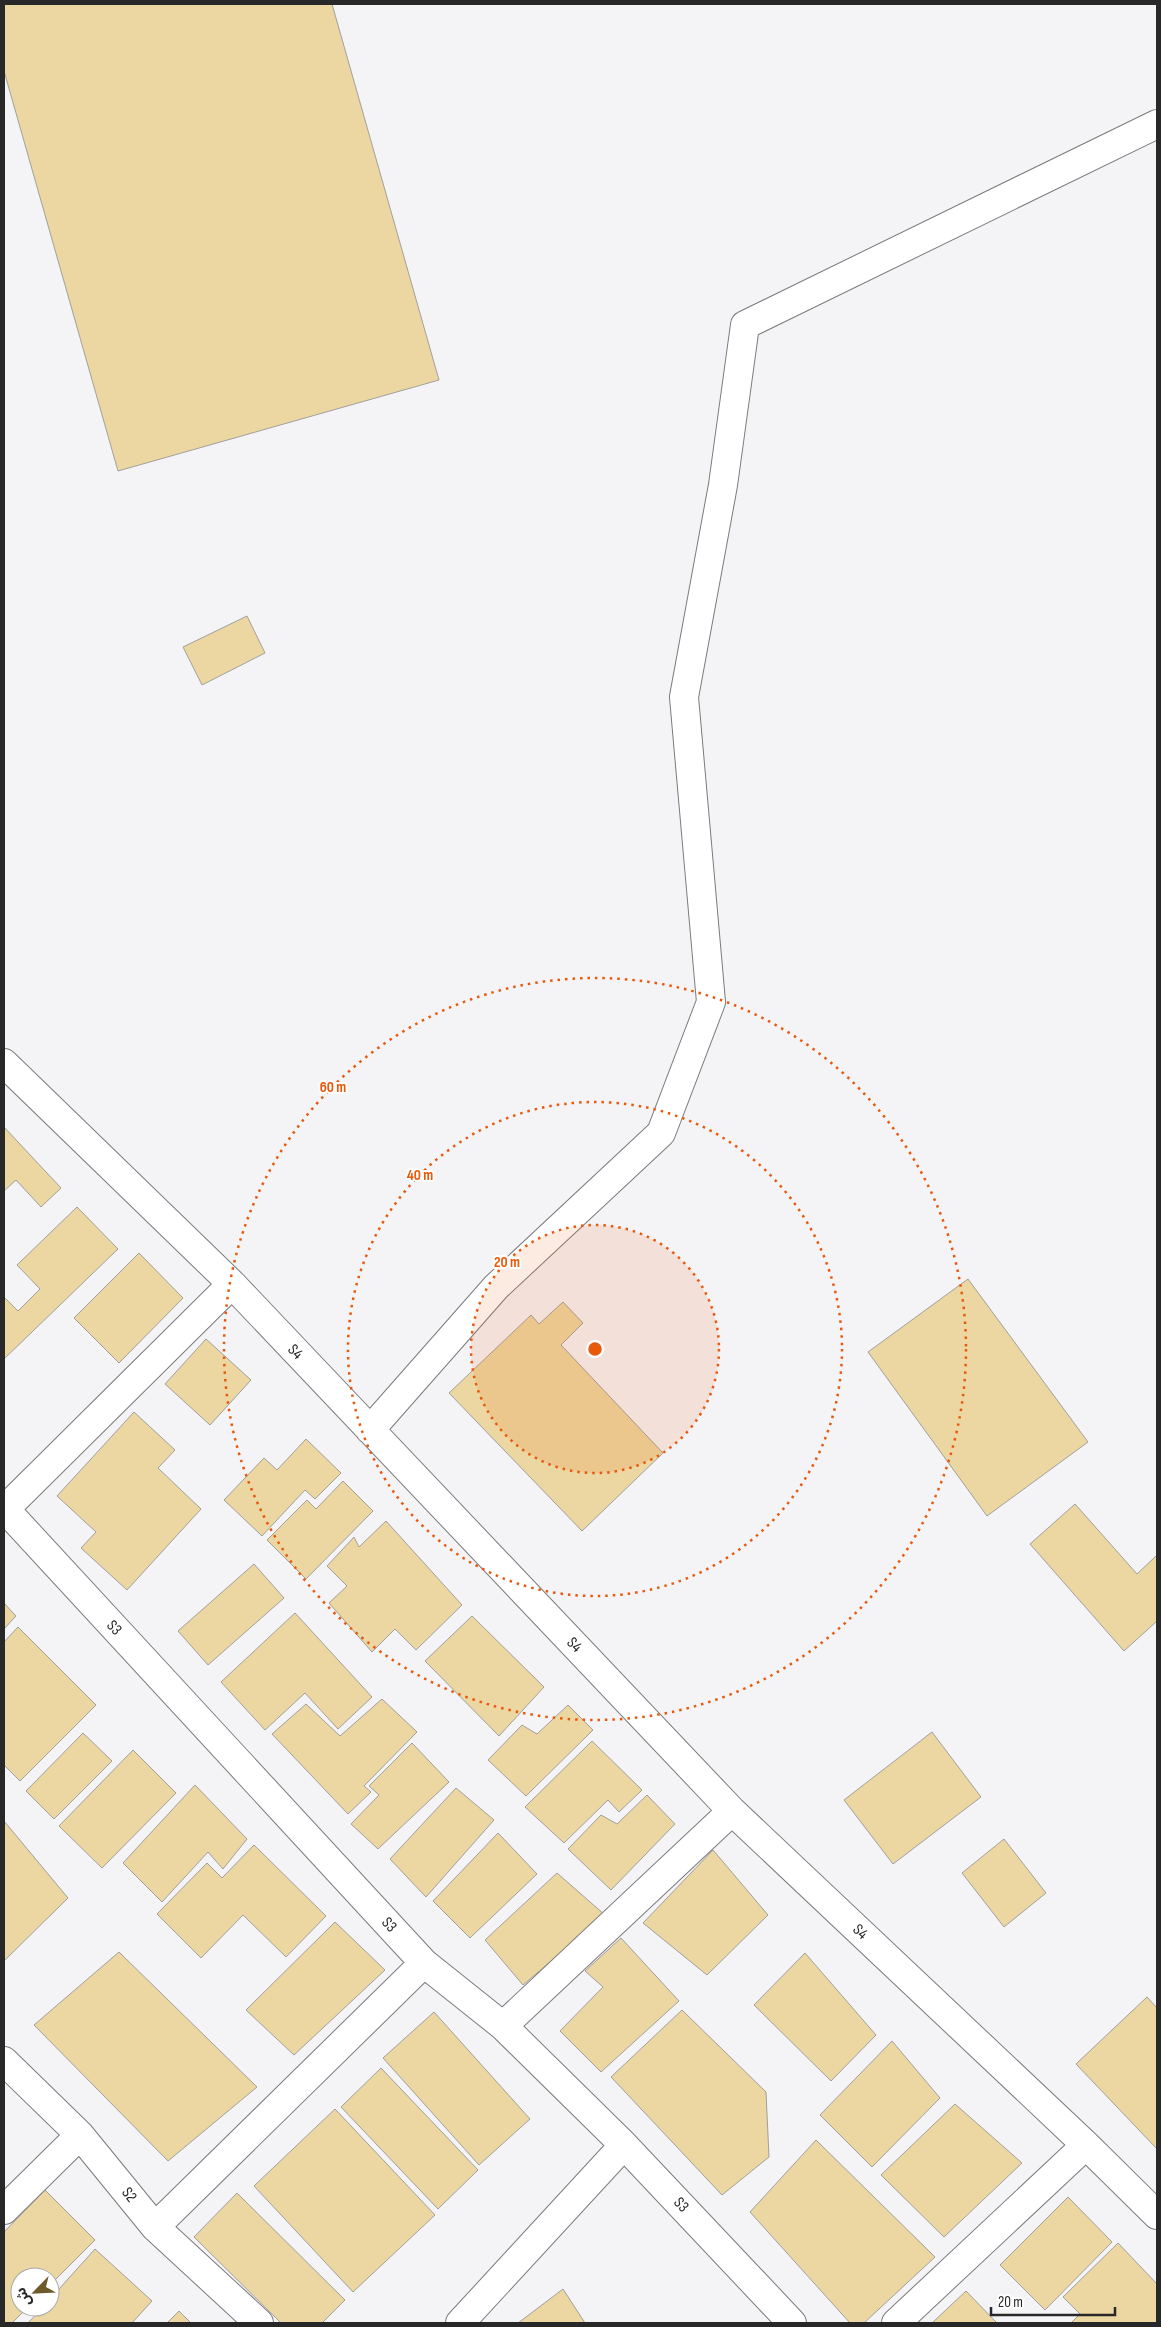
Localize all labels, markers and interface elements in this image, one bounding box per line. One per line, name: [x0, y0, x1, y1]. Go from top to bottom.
text: 60 m: [320, 1078, 346, 1097]
text: 40 m: [407, 1166, 433, 1185]
text: 20 m: [494, 1253, 520, 1272]
street label: S4: [283, 1340, 307, 1364]
centre of rings: [586, 1340, 604, 1358]
street label: S3: [102, 1617, 126, 1639]
street label: S4: [562, 1633, 586, 1657]
street label: S3: [377, 1914, 401, 1936]
street label: S4: [848, 1920, 872, 1944]
street label: S2: [117, 2184, 141, 2206]
street label: S3: [669, 2194, 693, 2216]
north arrow: [10, 2267, 60, 2317]
scale bar: [991, 2284, 1115, 2316]
text: ش: [12, 2285, 35, 2309]
text: 20 m: [998, 2293, 1023, 2312]

